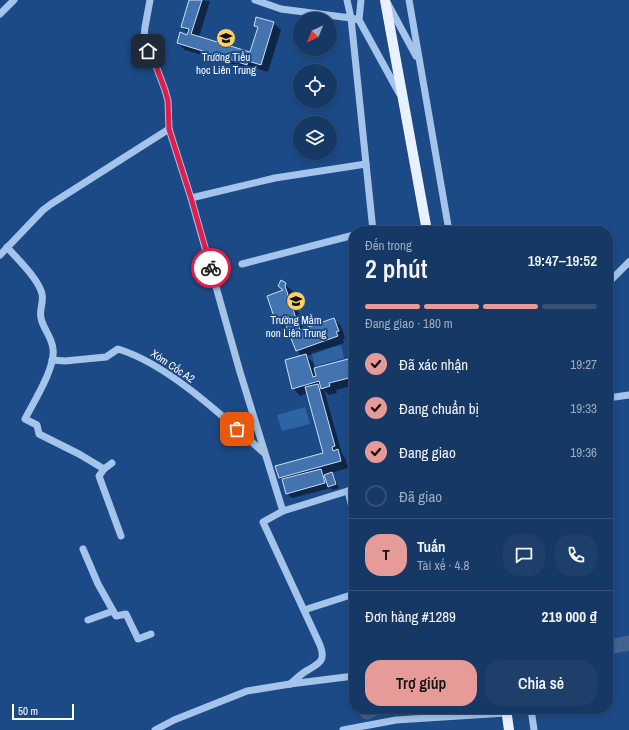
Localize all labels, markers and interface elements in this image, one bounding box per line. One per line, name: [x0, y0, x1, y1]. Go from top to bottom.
north arrow: [293, 12, 337, 56]
map controls: [293, 12, 337, 160]
school or university icon: Trường Tiểu học Liên Trung: [215, 27, 237, 49]
pin: [131, 34, 165, 68]
icon: home: [137, 40, 159, 62]
place label: Trường Tiểu học Liên Trung: [196, 50, 256, 77]
button: locate: [293, 64, 337, 108]
button: layers: [293, 116, 337, 160]
text: Đến trong: [365, 237, 412, 254]
courier: [191, 248, 231, 288]
text: 19:47–19:52: [528, 250, 597, 271]
text: 2 phút: [365, 251, 427, 286]
icon: bike: [200, 257, 222, 279]
school or university icon: Trường Mầm non Liên Trung: [285, 290, 307, 312]
place label: Trường Mầm non Liên Trung: [266, 313, 326, 340]
text: Đang giao · 180 m: [365, 315, 453, 332]
street label: Xóm Cốc A2: [148, 346, 198, 386]
icon: check: [365, 353, 387, 375]
text: Đã xác nhận: [399, 354, 468, 375]
text: 19:27: [570, 356, 597, 373]
icon: check: [365, 397, 387, 419]
text: Đang chuẩn bị: [399, 398, 479, 419]
text: 19:33: [570, 400, 597, 417]
pin: [220, 412, 254, 446]
icon: bag: [226, 418, 248, 440]
icon: check: [365, 441, 387, 463]
text: Đang giao: [399, 442, 456, 463]
text: 19:36: [570, 444, 597, 461]
text: Đã giao: [399, 486, 442, 507]
button: chat: [503, 534, 545, 576]
button: phone: [555, 534, 597, 576]
text: Tuấn: [417, 536, 446, 557]
text: T: [382, 544, 390, 565]
text: Tài xế · 4.8: [417, 557, 469, 574]
text: Đơn hàng #1289: [365, 606, 456, 627]
text: 219 000 ₫: [542, 606, 597, 627]
button: Trợ giúp: [365, 660, 477, 706]
button: Chia sẻ: [485, 660, 597, 706]
scale bar: [12, 702, 74, 721]
text: 50 m: [18, 704, 38, 718]

